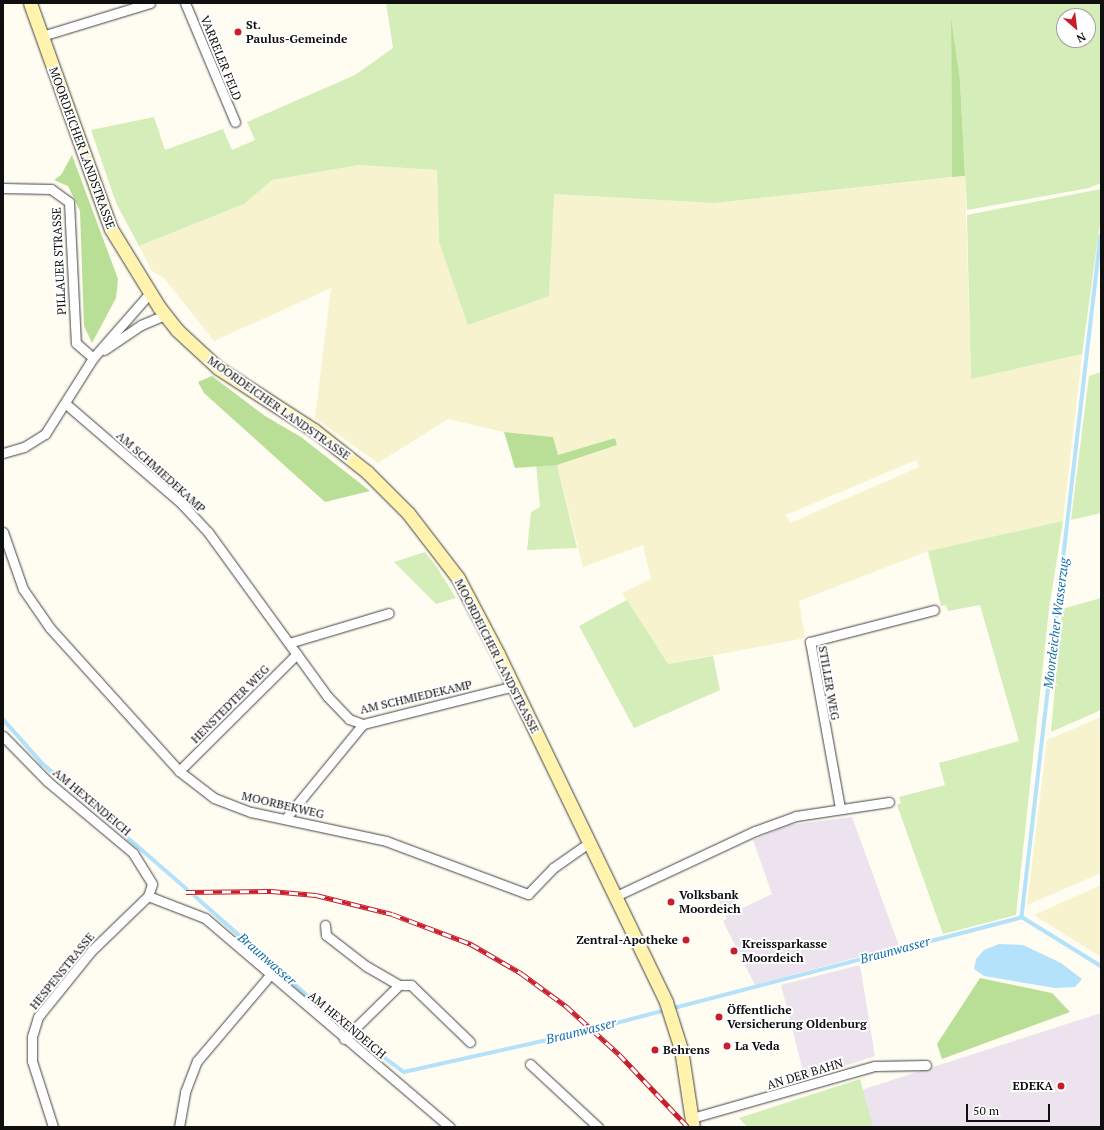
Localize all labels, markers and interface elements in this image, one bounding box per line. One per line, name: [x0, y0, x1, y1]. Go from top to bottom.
north arrow: [1056, 8, 1096, 48]
street label: VARRELER FELD: [197, 14, 245, 102]
place label: St. Paulus-Gemeinde: [246, 18, 347, 46]
marker: St. Paulus-Gemeinde: [233, 27, 243, 37]
text: N: [1074, 30, 1088, 46]
street label: MOORDEICHER LANDSTRASSE: [46, 65, 118, 231]
street label: PILLAUER STRASSE: [49, 207, 69, 315]
street label: MOORDEICHER LANDSTRASSE: [205, 353, 353, 463]
street label: AM SCHMIEDEKAMP: [114, 428, 208, 516]
water label: Moordeicher Wasserzug: [1040, 557, 1072, 689]
street label: MOORDEICHER LANDSTRASSE: [452, 576, 542, 736]
street label: STILLER WEG: [815, 645, 843, 721]
street label: HENSTEDTER WEG: [188, 662, 272, 746]
street label: AM SCHMIEDEKAMP: [358, 677, 474, 717]
street label: AM HEXENDEICH: [50, 765, 134, 839]
street label: MOORBEKWEG: [240, 788, 326, 822]
place label: Volksbank Moordeich: [679, 888, 741, 916]
marker: Volksbank Moordeich: [666, 897, 676, 907]
street label: HESPENSTRASSE: [27, 930, 97, 1012]
water label: Braunwasser: [235, 930, 299, 988]
place label: Zentral-Apotheke: [576, 933, 678, 947]
water label: Braunwasser: [858, 933, 932, 967]
marker: Zentral-Apotheke: [681, 935, 691, 945]
place label: Kreissparkasse Moordeich: [742, 937, 827, 965]
marker: Kreissparkasse Moordeich: [729, 946, 739, 956]
street label: AM HEXENDEICH: [305, 988, 389, 1062]
place label: Öffentliche Versicherung Oldenburg: [727, 1003, 867, 1031]
marker: Öffentliche Versicherung Oldenburg: [714, 1012, 724, 1022]
water label: Braunwasser: [544, 1015, 618, 1047]
place label: La Veda: [735, 1039, 780, 1053]
marker: La Veda: [722, 1041, 732, 1051]
place label: Behrens: [663, 1043, 710, 1057]
marker: Behrens: [650, 1045, 660, 1055]
street label: AN DER BAHN: [765, 1056, 845, 1092]
place label: EDEKA: [1013, 1079, 1053, 1093]
marker: EDEKA: [1056, 1081, 1066, 1091]
scale bar: [968, 1096, 1052, 1122]
text: 50 m: [973, 1103, 999, 1118]

